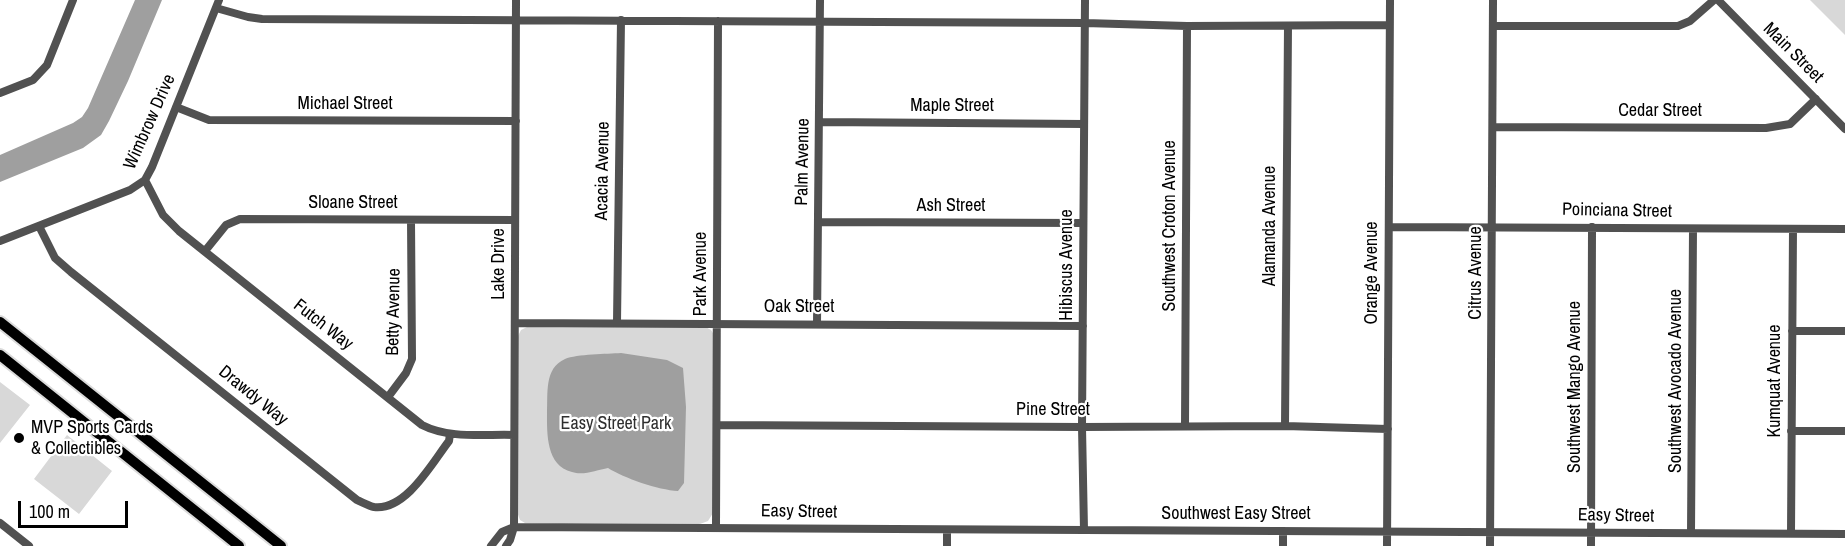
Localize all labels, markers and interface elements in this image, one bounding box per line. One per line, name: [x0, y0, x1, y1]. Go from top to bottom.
street label: Main Street: [1758, 18, 1828, 88]
street label: Wimbrow Drive: [119, 71, 181, 173]
street label: Michael Street: [297, 93, 393, 115]
street label: Maple Street: [910, 95, 994, 117]
street label: Cedar Street: [1618, 100, 1702, 122]
street label: Palm Avenue: [791, 118, 815, 206]
street label: Acacia Avenue: [591, 121, 615, 221]
street label: Southwest Croton Avenue: [1159, 140, 1181, 312]
street label: Alamanda Avenue: [1259, 166, 1281, 286]
street label: Sloane Street: [308, 192, 398, 214]
street label: Ash Street: [917, 195, 985, 217]
street label: Poinciana Street: [1562, 199, 1672, 223]
street label: Hibiscus Avenue: [1056, 209, 1078, 321]
street label: Orange Avenue: [1361, 221, 1383, 325]
street label: Citrus Avenue: [1465, 226, 1487, 320]
street label: Lake Drive: [488, 228, 510, 300]
street label: Park Avenue: [690, 232, 712, 316]
street label: Betty Avenue: [382, 268, 406, 356]
street label: Southwest Avocado Avenue: [1665, 289, 1687, 473]
street label: Futch Way: [289, 295, 357, 355]
street label: Oak Street: [764, 296, 834, 318]
street label: Southwest Mango Avenue: [1564, 301, 1586, 473]
street label: Kumquat Avenue: [1764, 325, 1786, 437]
street label: Drawdy Way: [214, 361, 292, 431]
street label: Pine Street: [1016, 399, 1090, 421]
park label: Easy Street Park: [561, 413, 671, 435]
place label: MVP Sports Cards & Collectibles: [31, 417, 153, 460]
marker: MVP Sports Cards & Collectibles: [12, 431, 26, 445]
scale bar: [21, 489, 130, 527]
text: 100 m: [29, 499, 70, 524]
street label: Easy Street: [761, 501, 837, 523]
street label: Southwest Easy Street: [1161, 503, 1311, 525]
street label: Easy Street: [1578, 505, 1654, 527]

